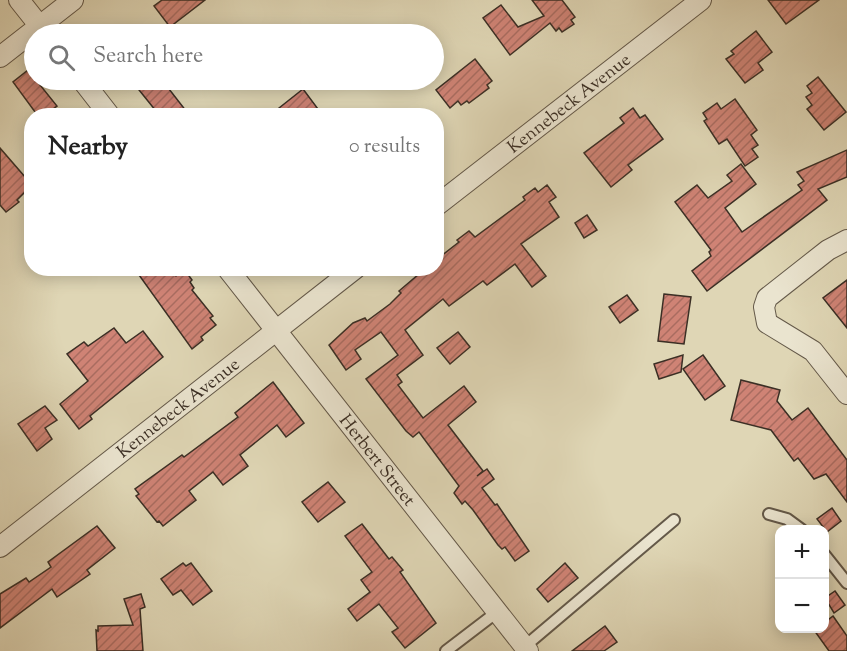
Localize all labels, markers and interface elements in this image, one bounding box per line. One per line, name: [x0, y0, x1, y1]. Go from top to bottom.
search box: [24, 24, 444, 90]
icon: search: [45, 41, 78, 74]
text: Search here: [93, 41, 203, 73]
street label: Kennebeck Avenue: [503, 48, 637, 161]
text: Nearby: [48, 129, 128, 166]
text: 0 results: [349, 133, 420, 162]
street label: Kennebeck Avenue: [112, 353, 246, 466]
street label: Herbert Street: [332, 410, 421, 513]
map controls: [775, 525, 829, 633]
button: +: [775, 525, 829, 579]
button: −: [775, 579, 829, 633]

